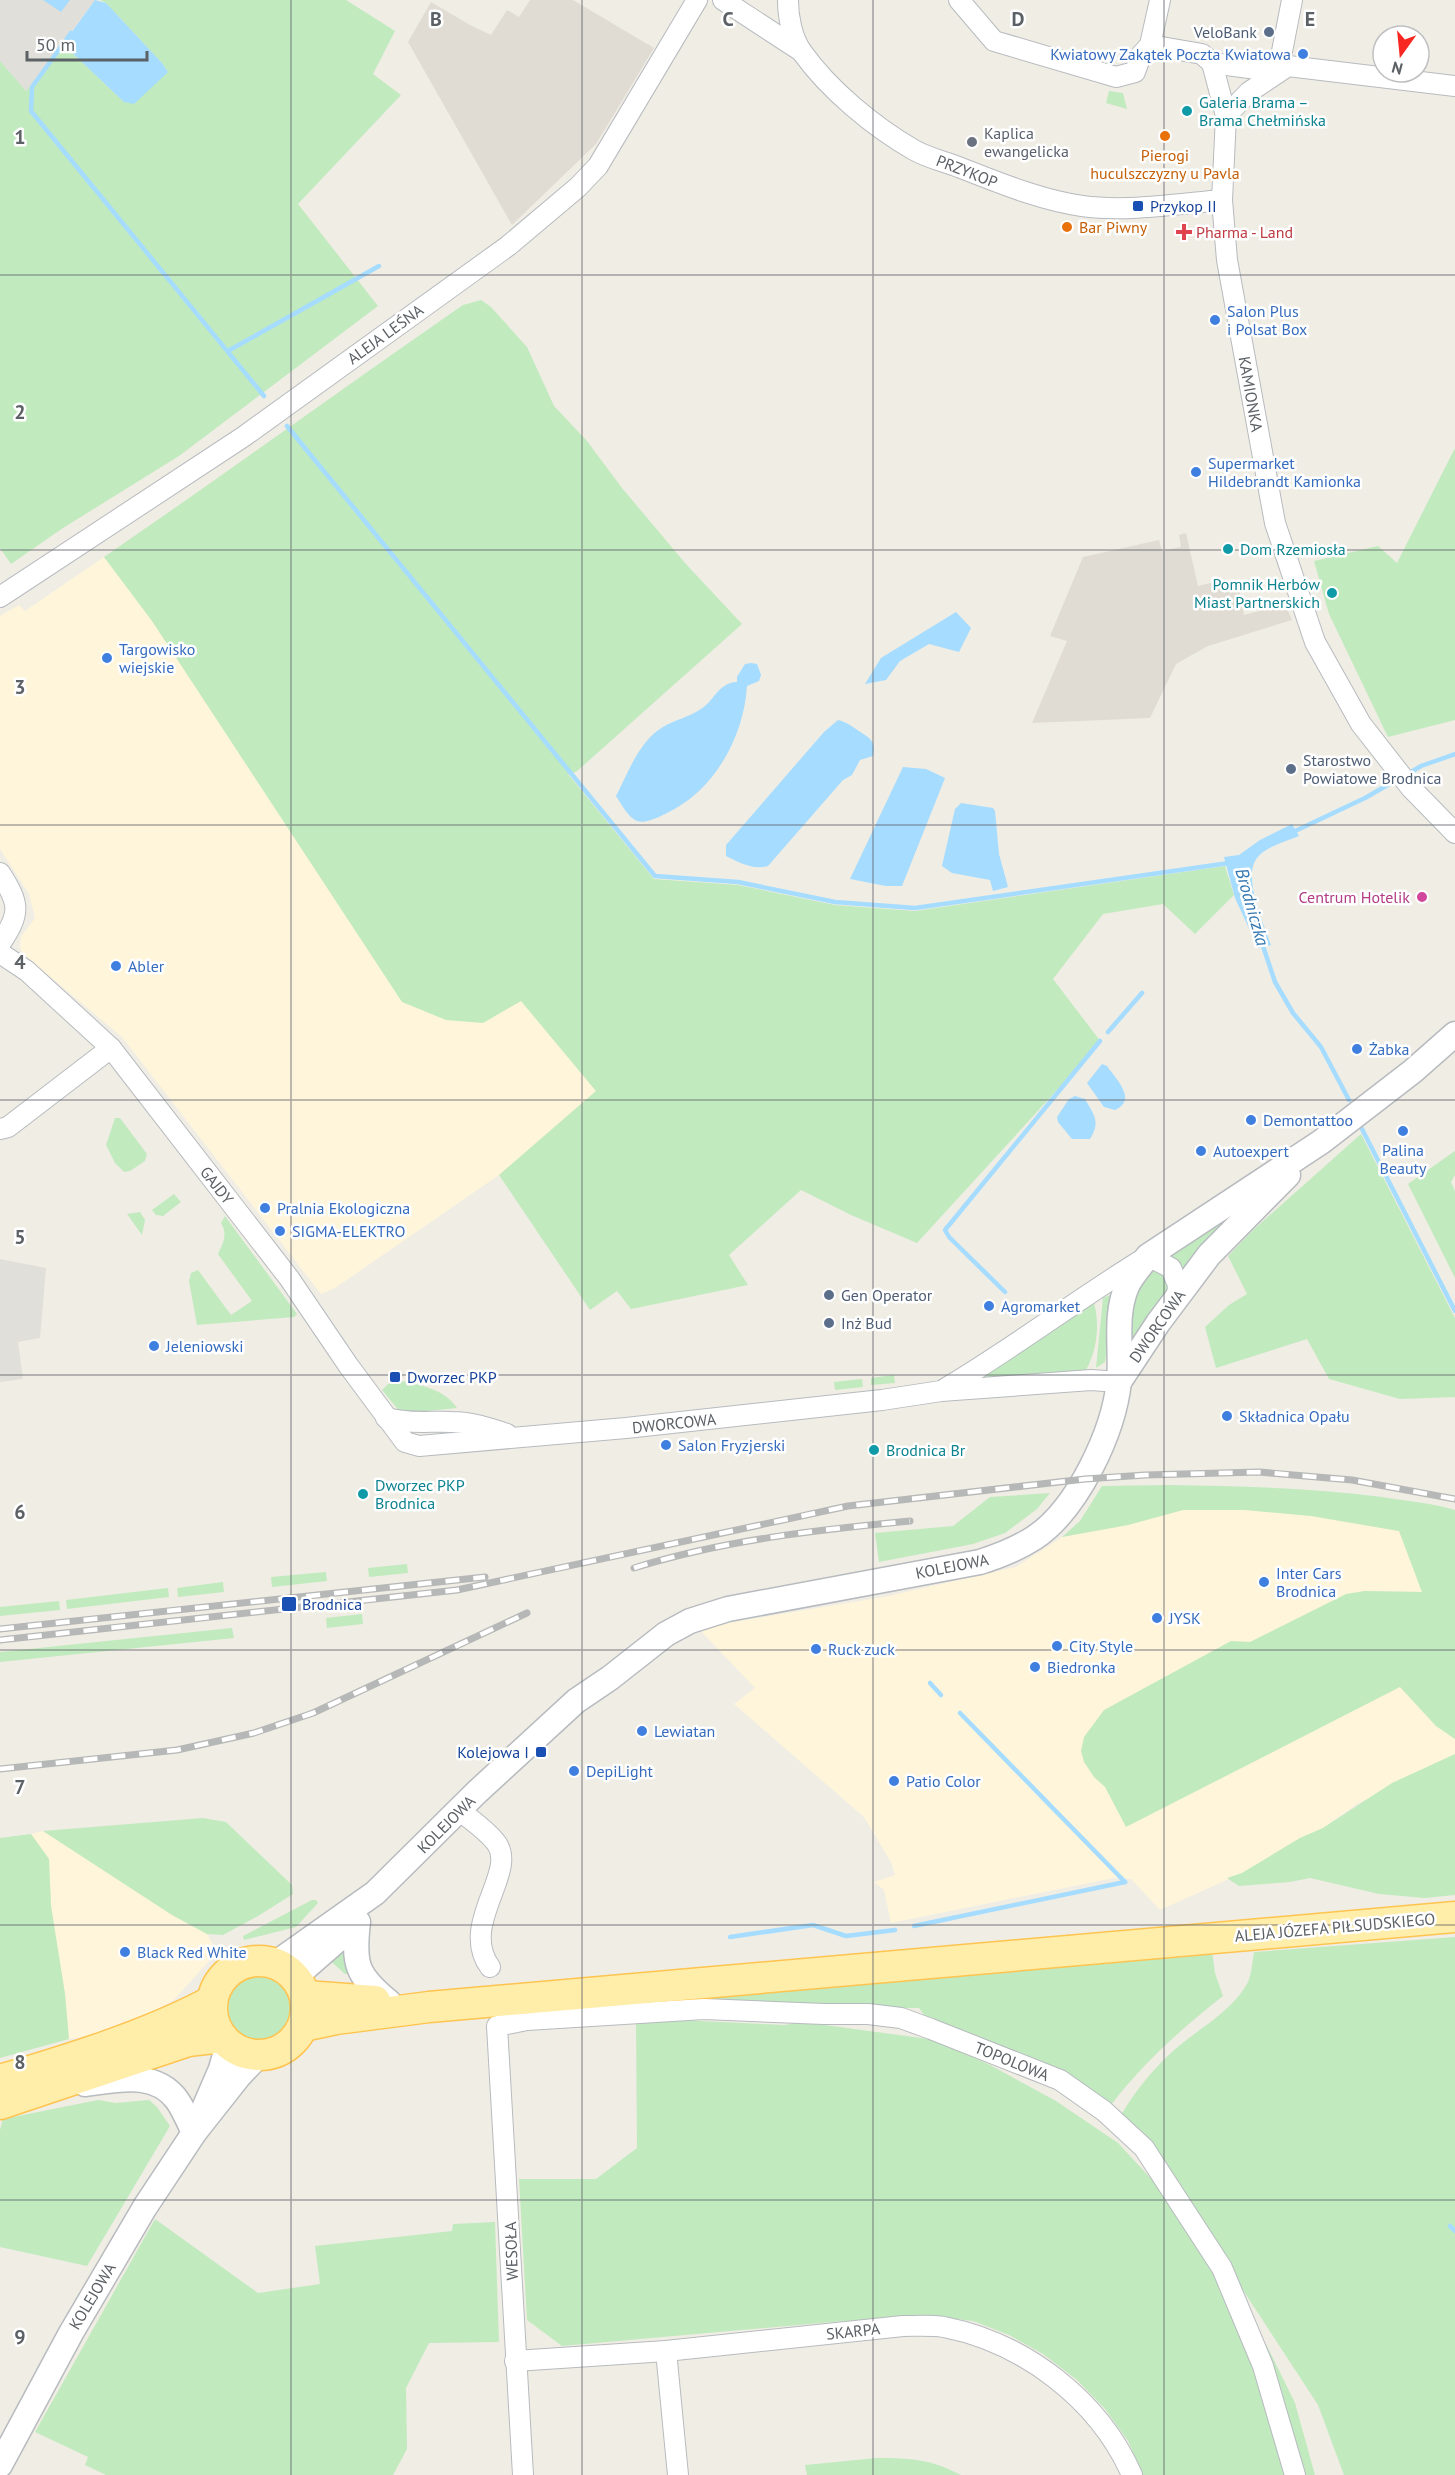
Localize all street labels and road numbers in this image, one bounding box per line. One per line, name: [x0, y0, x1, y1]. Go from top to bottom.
street label: PRZYKOP: [933, 150, 1001, 192]
street label: ALEJA LEŚNA: [343, 299, 428, 368]
street label: KAMIONKA: [1235, 355, 1268, 434]
street label: GAJDY: [196, 1162, 238, 1208]
street label: DWORCOWA: [1125, 1285, 1190, 1366]
street label: DWORCOWA: [631, 1409, 718, 1437]
street label: KOLEJOWA: [914, 1549, 991, 1583]
street label: KOLEJOWA: [413, 1790, 480, 1857]
street label: ALEJA JÓZEFA PIŁSUDSKIEGO: [1234, 1908, 1436, 1946]
street label: TOPOLOWA: [972, 2037, 1053, 2085]
street label: WESOŁA: [500, 2221, 522, 2281]
street label: KOLEJOWA: [64, 2259, 120, 2333]
street label: SKARPA: [825, 2318, 882, 2344]

